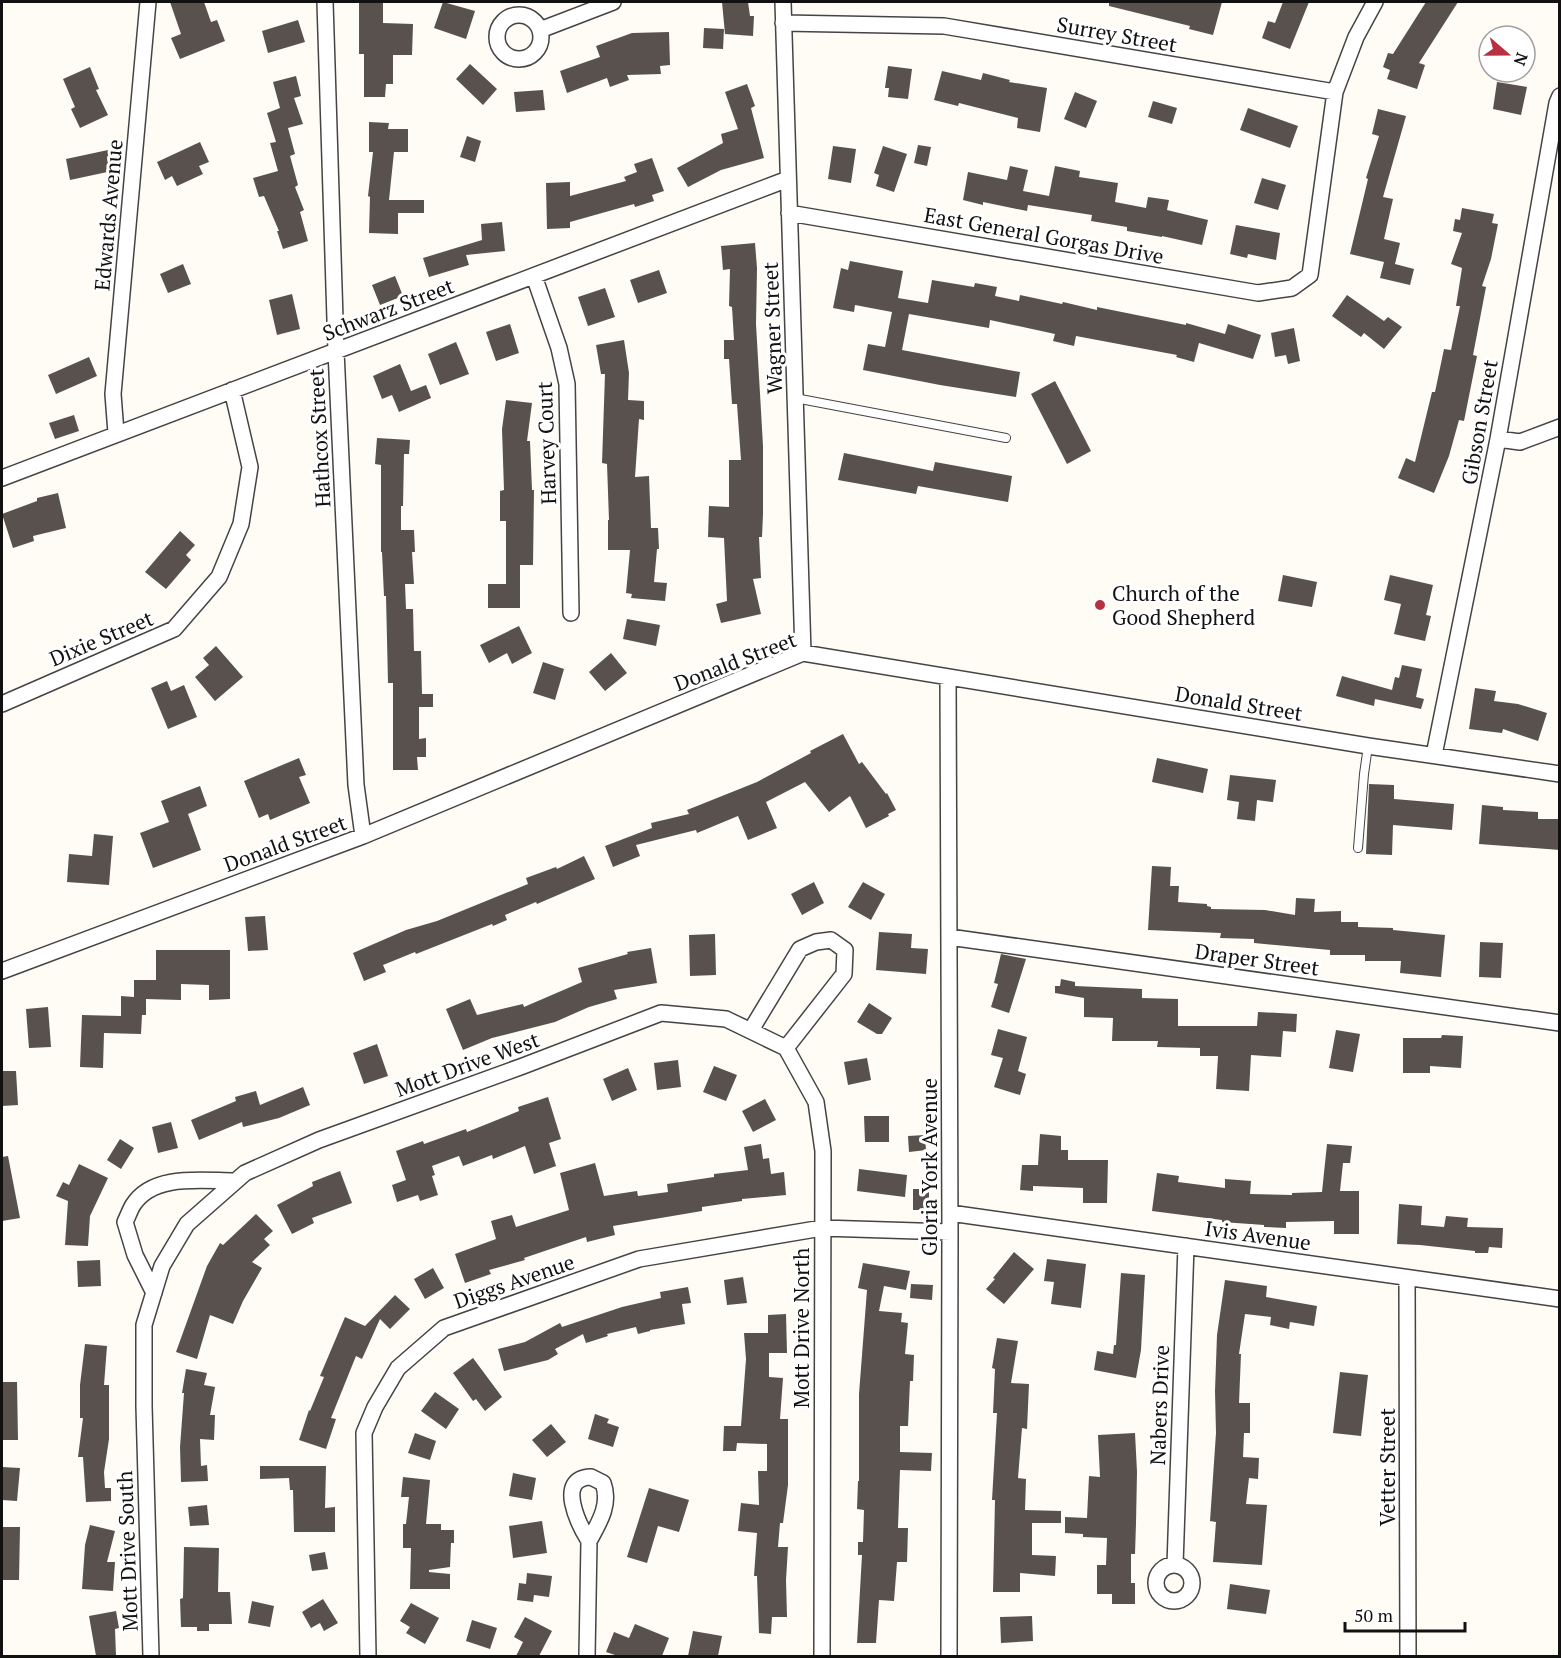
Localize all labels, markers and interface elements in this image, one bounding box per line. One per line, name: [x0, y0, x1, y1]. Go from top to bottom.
street label: Surrey Street: [1055, 10, 1179, 58]
north arrow: [1477, 24, 1537, 84]
text: N: [1509, 50, 1534, 69]
street label: Edwards Avenue: [87, 138, 129, 292]
street label: East General Gorgas Drive: [922, 200, 1166, 270]
street label: Wagner Street: [756, 261, 788, 395]
street label: Schwarz Street: [318, 271, 458, 347]
street label: Gibson Street: [1454, 357, 1504, 487]
street label: Hathcox Street: [301, 368, 337, 508]
street label: Harvey Court: [530, 381, 562, 505]
place label: Church of the Good Shepherd: [1112, 579, 1255, 631]
marker: Church of the Good Shepherd: [1093, 598, 1107, 612]
street label: Dixie Street: [45, 604, 157, 672]
street label: Donald Street: [670, 625, 800, 697]
street label: Donald Street: [1173, 679, 1305, 727]
street label: Donald Street: [220, 808, 350, 878]
street label: Draper Street: [1193, 936, 1321, 982]
street label: Mott Drive West: [391, 1025, 543, 1103]
street label: Gloria York Avenue: [915, 1078, 943, 1256]
street label: Ivis Avenue: [1203, 1214, 1313, 1256]
street label: Diggs Avenue: [450, 1247, 578, 1315]
street label: Mott Drive North: [787, 1248, 815, 1408]
street label: Nabers Drive: [1143, 1344, 1175, 1466]
street label: Vetter Street: [1373, 1408, 1401, 1526]
street label: Mott Drive South: [110, 1470, 144, 1632]
scale bar: [1345, 1595, 1465, 1633]
text: 50 m: [1354, 1603, 1394, 1627]

